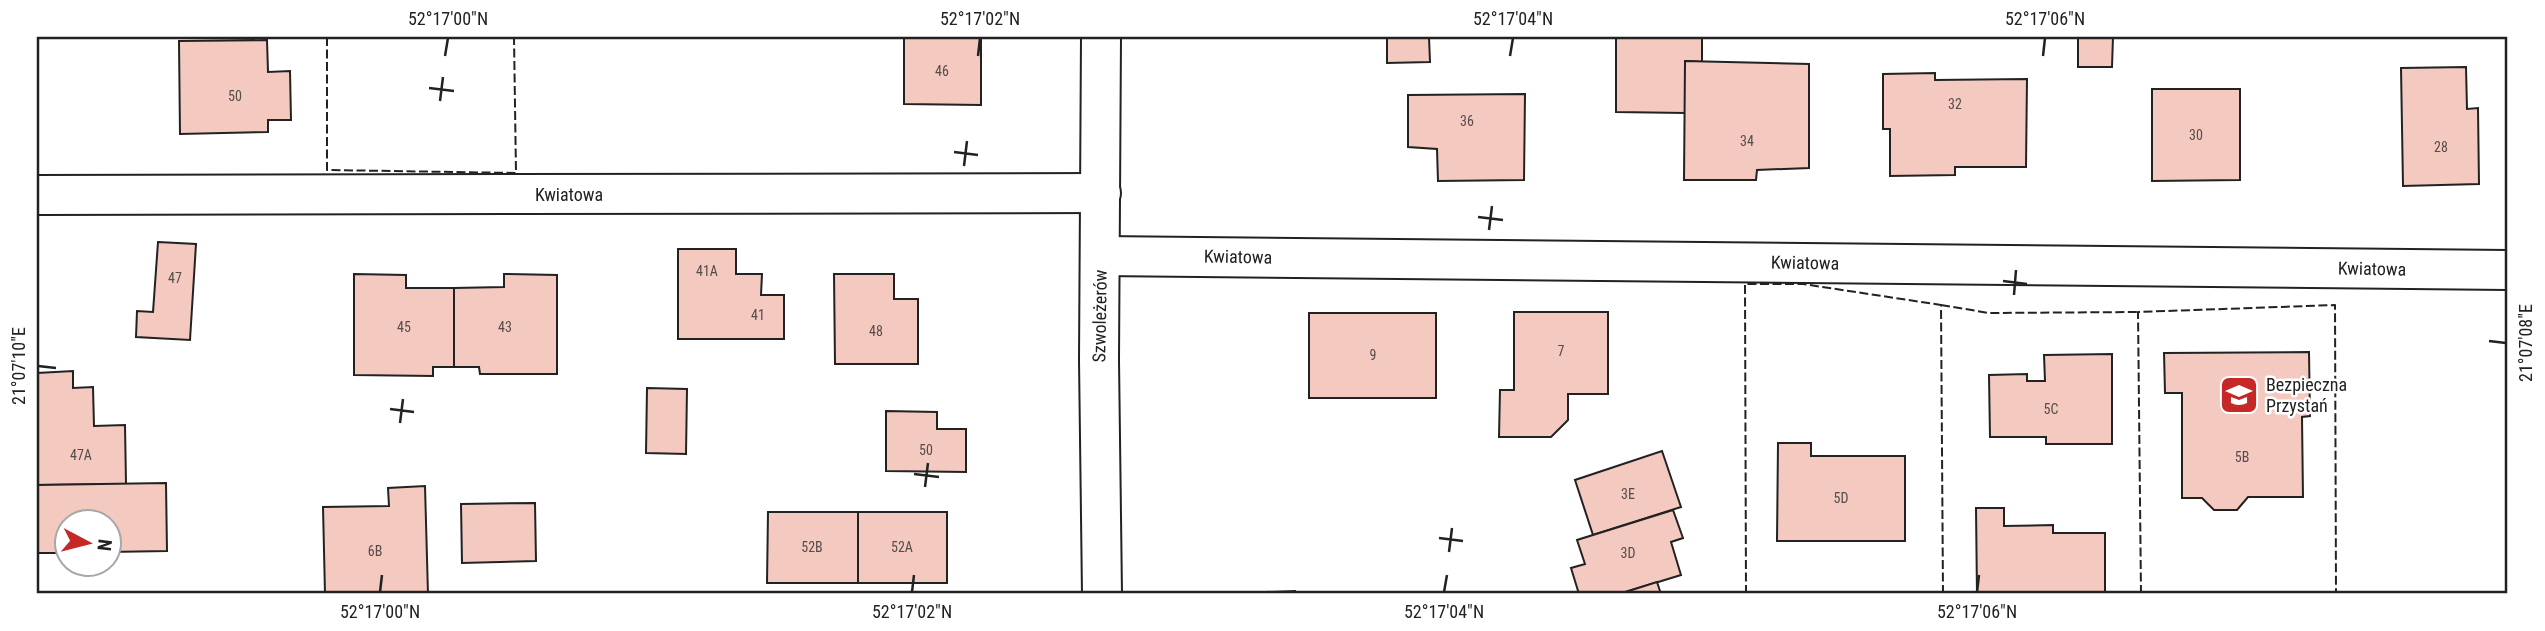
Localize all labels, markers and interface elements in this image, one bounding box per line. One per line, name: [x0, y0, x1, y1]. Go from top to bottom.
text: 52°17'00"N: [408, 8, 488, 29]
text: 52°17'02"N: [940, 8, 1020, 29]
text: 52°17'04"N: [1473, 8, 1553, 29]
text: 52°17'06"N: [2005, 8, 2085, 29]
house number: 46: [935, 63, 949, 79]
house number: 50: [228, 88, 242, 104]
house number: 32: [1948, 96, 1962, 112]
house number: 36: [1460, 113, 1474, 129]
house number: 30: [2189, 127, 2203, 143]
house number: 34: [1740, 133, 1754, 149]
house number: 28: [2434, 139, 2448, 155]
street label: Kwiatowa: [535, 184, 603, 205]
street label: Kwiatowa: [1204, 245, 1272, 268]
street label: Kwiatowa: [1771, 251, 1839, 274]
street label: Kwiatowa: [2338, 257, 2406, 280]
house number: 41A: [696, 263, 718, 279]
street label: Szwoleżerów: [1088, 269, 1111, 363]
house number: 47: [168, 270, 182, 286]
text: 21°07'08"E: [2515, 304, 2536, 382]
house number: 41: [751, 307, 765, 323]
house number: 45: [397, 319, 411, 335]
house number: 43: [498, 319, 512, 335]
house number: 48: [869, 323, 883, 339]
text: 21°07'10"E: [8, 327, 29, 405]
house number: 7: [1558, 343, 1565, 359]
house number: 9: [1370, 347, 1376, 363]
school or university icon: Bezpieczna Przystań: [2218, 374, 2260, 416]
place label: Bezpieczna Przystań: [2266, 374, 2347, 416]
house number: 5C: [2044, 401, 2058, 417]
house number: 50: [919, 442, 933, 458]
house number: 47A: [70, 447, 92, 463]
house number: 5B: [2235, 449, 2249, 465]
house number: 3E: [1621, 486, 1635, 502]
house number: 5D: [1834, 490, 1848, 506]
north arrow: [52, 508, 122, 578]
text: N: [92, 538, 117, 552]
house number: 52B: [801, 539, 823, 555]
house number: 52A: [891, 539, 913, 555]
house number: 6B: [368, 543, 382, 559]
house number: 3D: [1621, 545, 1635, 561]
text: 52°17'00"N: [340, 601, 420, 622]
text: 52°17'02"N: [872, 601, 952, 622]
text: 52°17'04"N: [1404, 601, 1484, 622]
text: 52°17'06"N: [1937, 601, 2017, 622]

